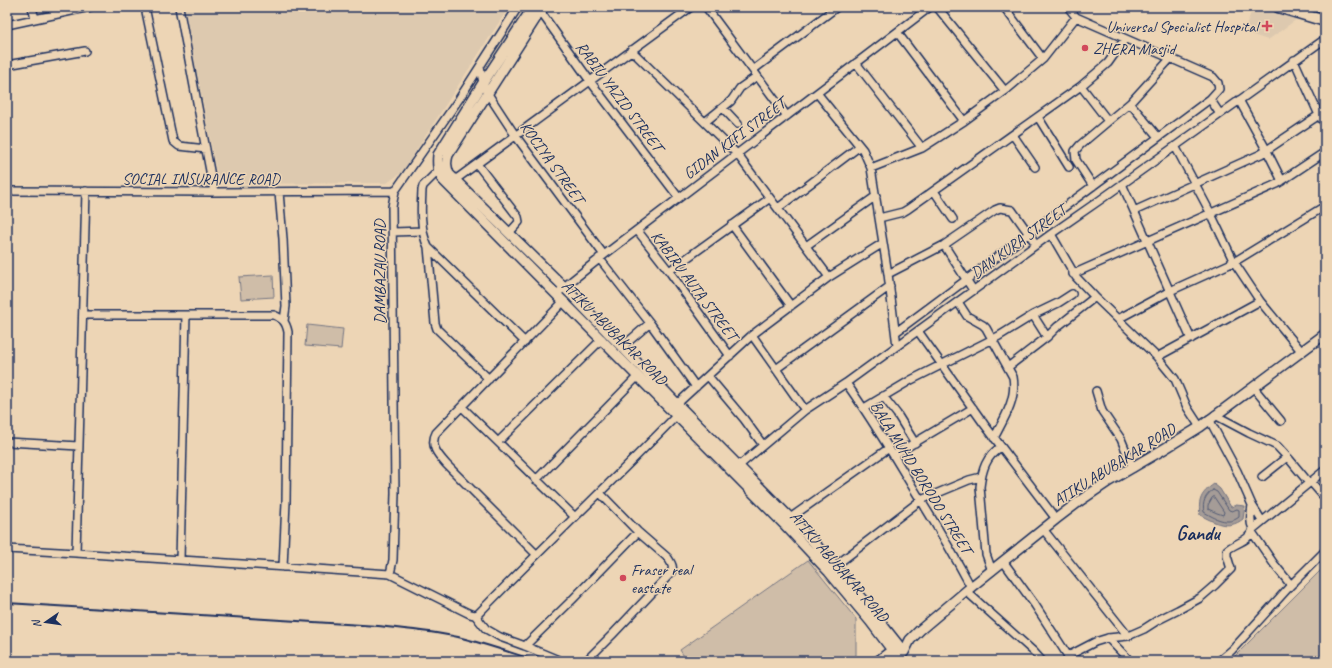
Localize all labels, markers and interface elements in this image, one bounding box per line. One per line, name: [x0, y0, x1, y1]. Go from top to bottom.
place label: Universal Specialist Hospital: [1107, 17, 1261, 37]
marker: Universal Specialist Hospital: [1261, 20, 1273, 32]
street label: RABIU YAZID STREET: [571, 38, 670, 159]
place label: ZHERA Masjid: [1093, 39, 1178, 59]
marker: ZHERA Masjid: [1080, 43, 1090, 53]
street label: GIDAN KIFI STREET: [679, 91, 794, 184]
street label: KOCIYA STREET: [516, 118, 591, 210]
street label: SOCIAL INSURANCE ROAD: [122, 169, 281, 189]
street label: DAN KURA STREET: [967, 198, 1073, 283]
street label: DAMBAZAU ROAD: [370, 218, 390, 324]
street label: KABIRU AUTA STREET: [647, 227, 744, 347]
street label: ATIKU ABUBAKAR ROAD: [557, 276, 672, 391]
street label: BALA MUHD BORODO STREET: [866, 397, 979, 562]
street label: ATIKU ABUBAKAR ROAD: [1050, 418, 1181, 511]
street label: ATIKU ABUBAKAR ROAD: [786, 507, 894, 628]
district label: Gandu: [1176, 521, 1221, 546]
place label: Fraser real eastate: [631, 560, 695, 598]
marker: Fraser real eastate: [618, 573, 628, 583]
north arrow: [26, 602, 66, 642]
text: N: [28, 617, 44, 629]

